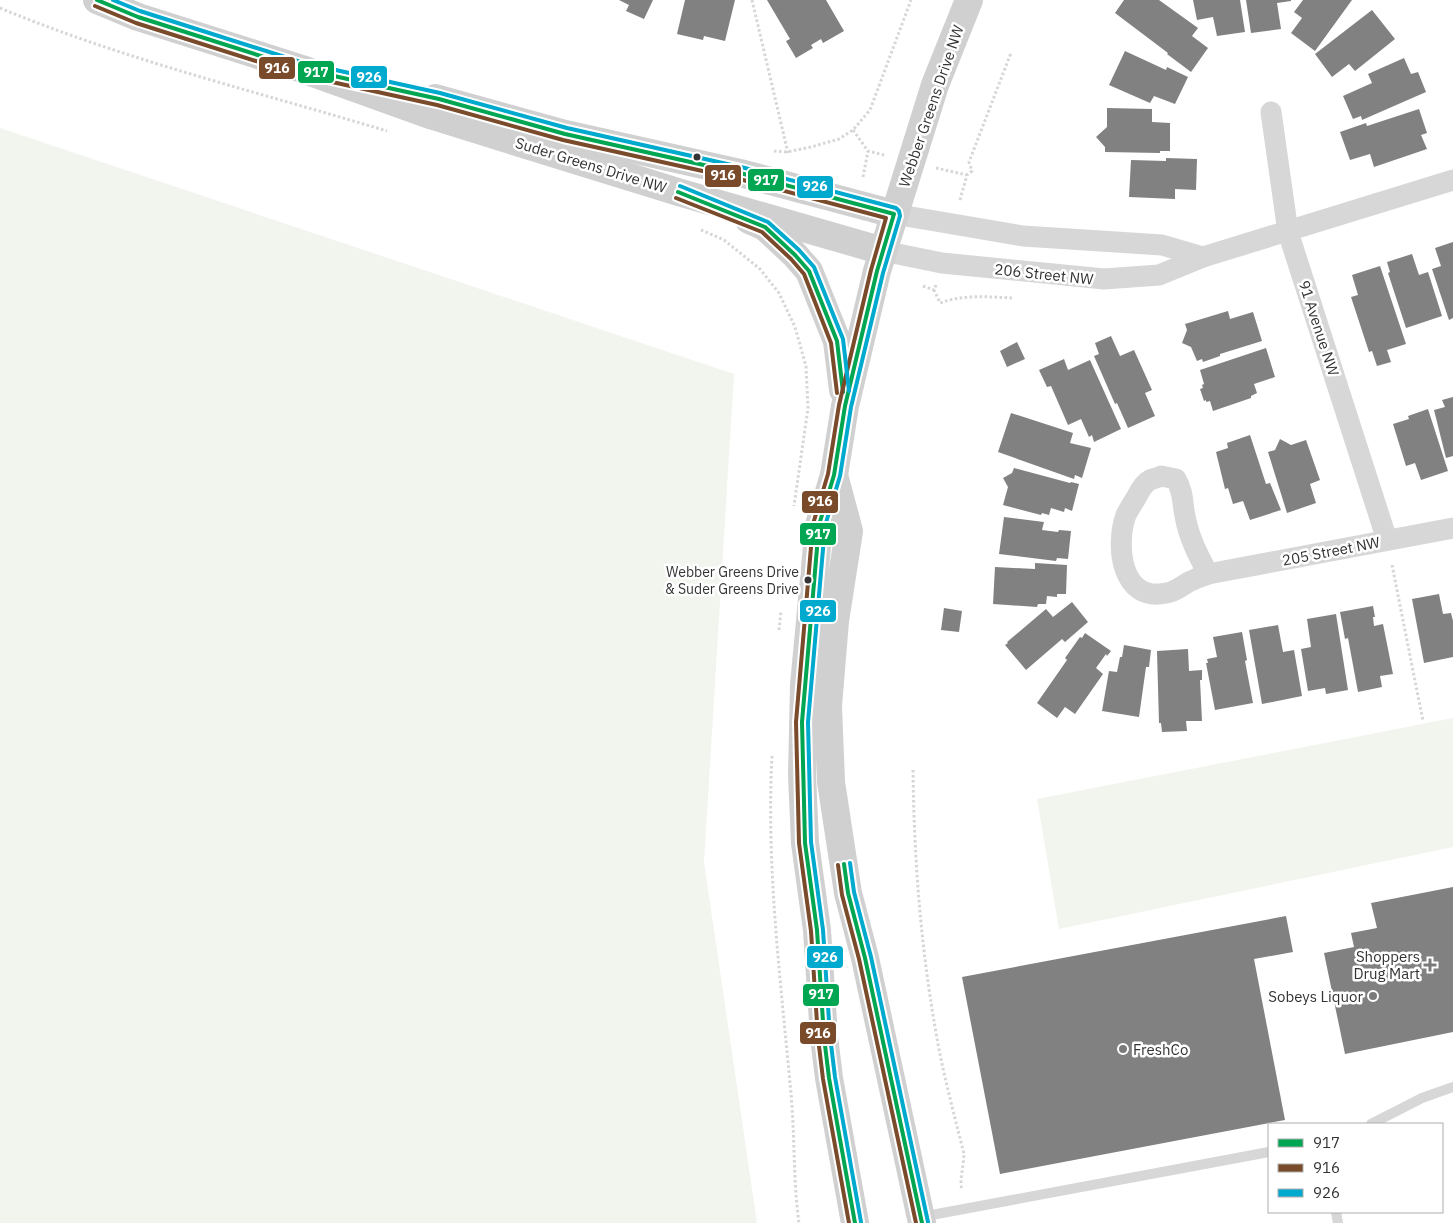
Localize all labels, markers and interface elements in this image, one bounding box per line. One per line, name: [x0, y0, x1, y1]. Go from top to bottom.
street label: Webber Greens Drive NW: [894, 22, 968, 189]
line badge: 916: [258, 56, 296, 80]
text: 916: [264, 59, 290, 77]
line badge: 917: [297, 60, 335, 84]
text: 917: [303, 63, 329, 81]
line badge: 926: [350, 65, 388, 89]
text: 926: [356, 68, 382, 86]
street label: Suder Greens Drive NW: [513, 133, 670, 197]
unlabelled marker: [692, 152, 702, 162]
line badge: 916: [704, 164, 742, 188]
text: 916: [710, 166, 736, 184]
line badge: 917: [747, 168, 785, 192]
text: 917: [753, 171, 779, 189]
line badge: 926: [796, 175, 834, 199]
text: 926: [802, 177, 828, 195]
street label: 206 Street NW: [994, 259, 1095, 289]
street label: 91 Avenue NW: [1295, 278, 1344, 379]
line badge: 916: [801, 490, 839, 514]
text: 916: [807, 492, 833, 510]
line badge: 917: [799, 522, 837, 546]
text: 917: [805, 525, 831, 543]
street label: 205 Street NW: [1280, 532, 1382, 570]
place label: Webber Greens Drive & Suder Greens Drive: [665, 563, 799, 598]
marker: Webber Greens Drive & Suder Greens Drive: [803, 575, 813, 585]
line badge: 926: [799, 599, 837, 623]
text: 926: [805, 602, 831, 620]
line badge: 926: [806, 945, 844, 969]
place label: Shoppers Drug Mart: [1353, 947, 1420, 983]
text: 926: [812, 948, 838, 966]
marker: Shoppers Drug Mart: [1424, 959, 1436, 971]
line badge: 917: [802, 983, 840, 1007]
text: 917: [808, 985, 834, 1003]
place label: Sobeys Liquor: [1268, 987, 1363, 1006]
marker: Sobeys Liquor: [1367, 990, 1379, 1002]
line badge: 916: [799, 1021, 837, 1045]
text: 916: [805, 1024, 831, 1042]
place label: FreshCo: [1133, 1040, 1188, 1059]
marker: FreshCo: [1117, 1043, 1129, 1055]
legend: [1268, 1123, 1443, 1213]
text: 917: [1313, 1133, 1340, 1152]
text: 916: [1313, 1158, 1340, 1177]
text: 926: [1313, 1183, 1340, 1202]

